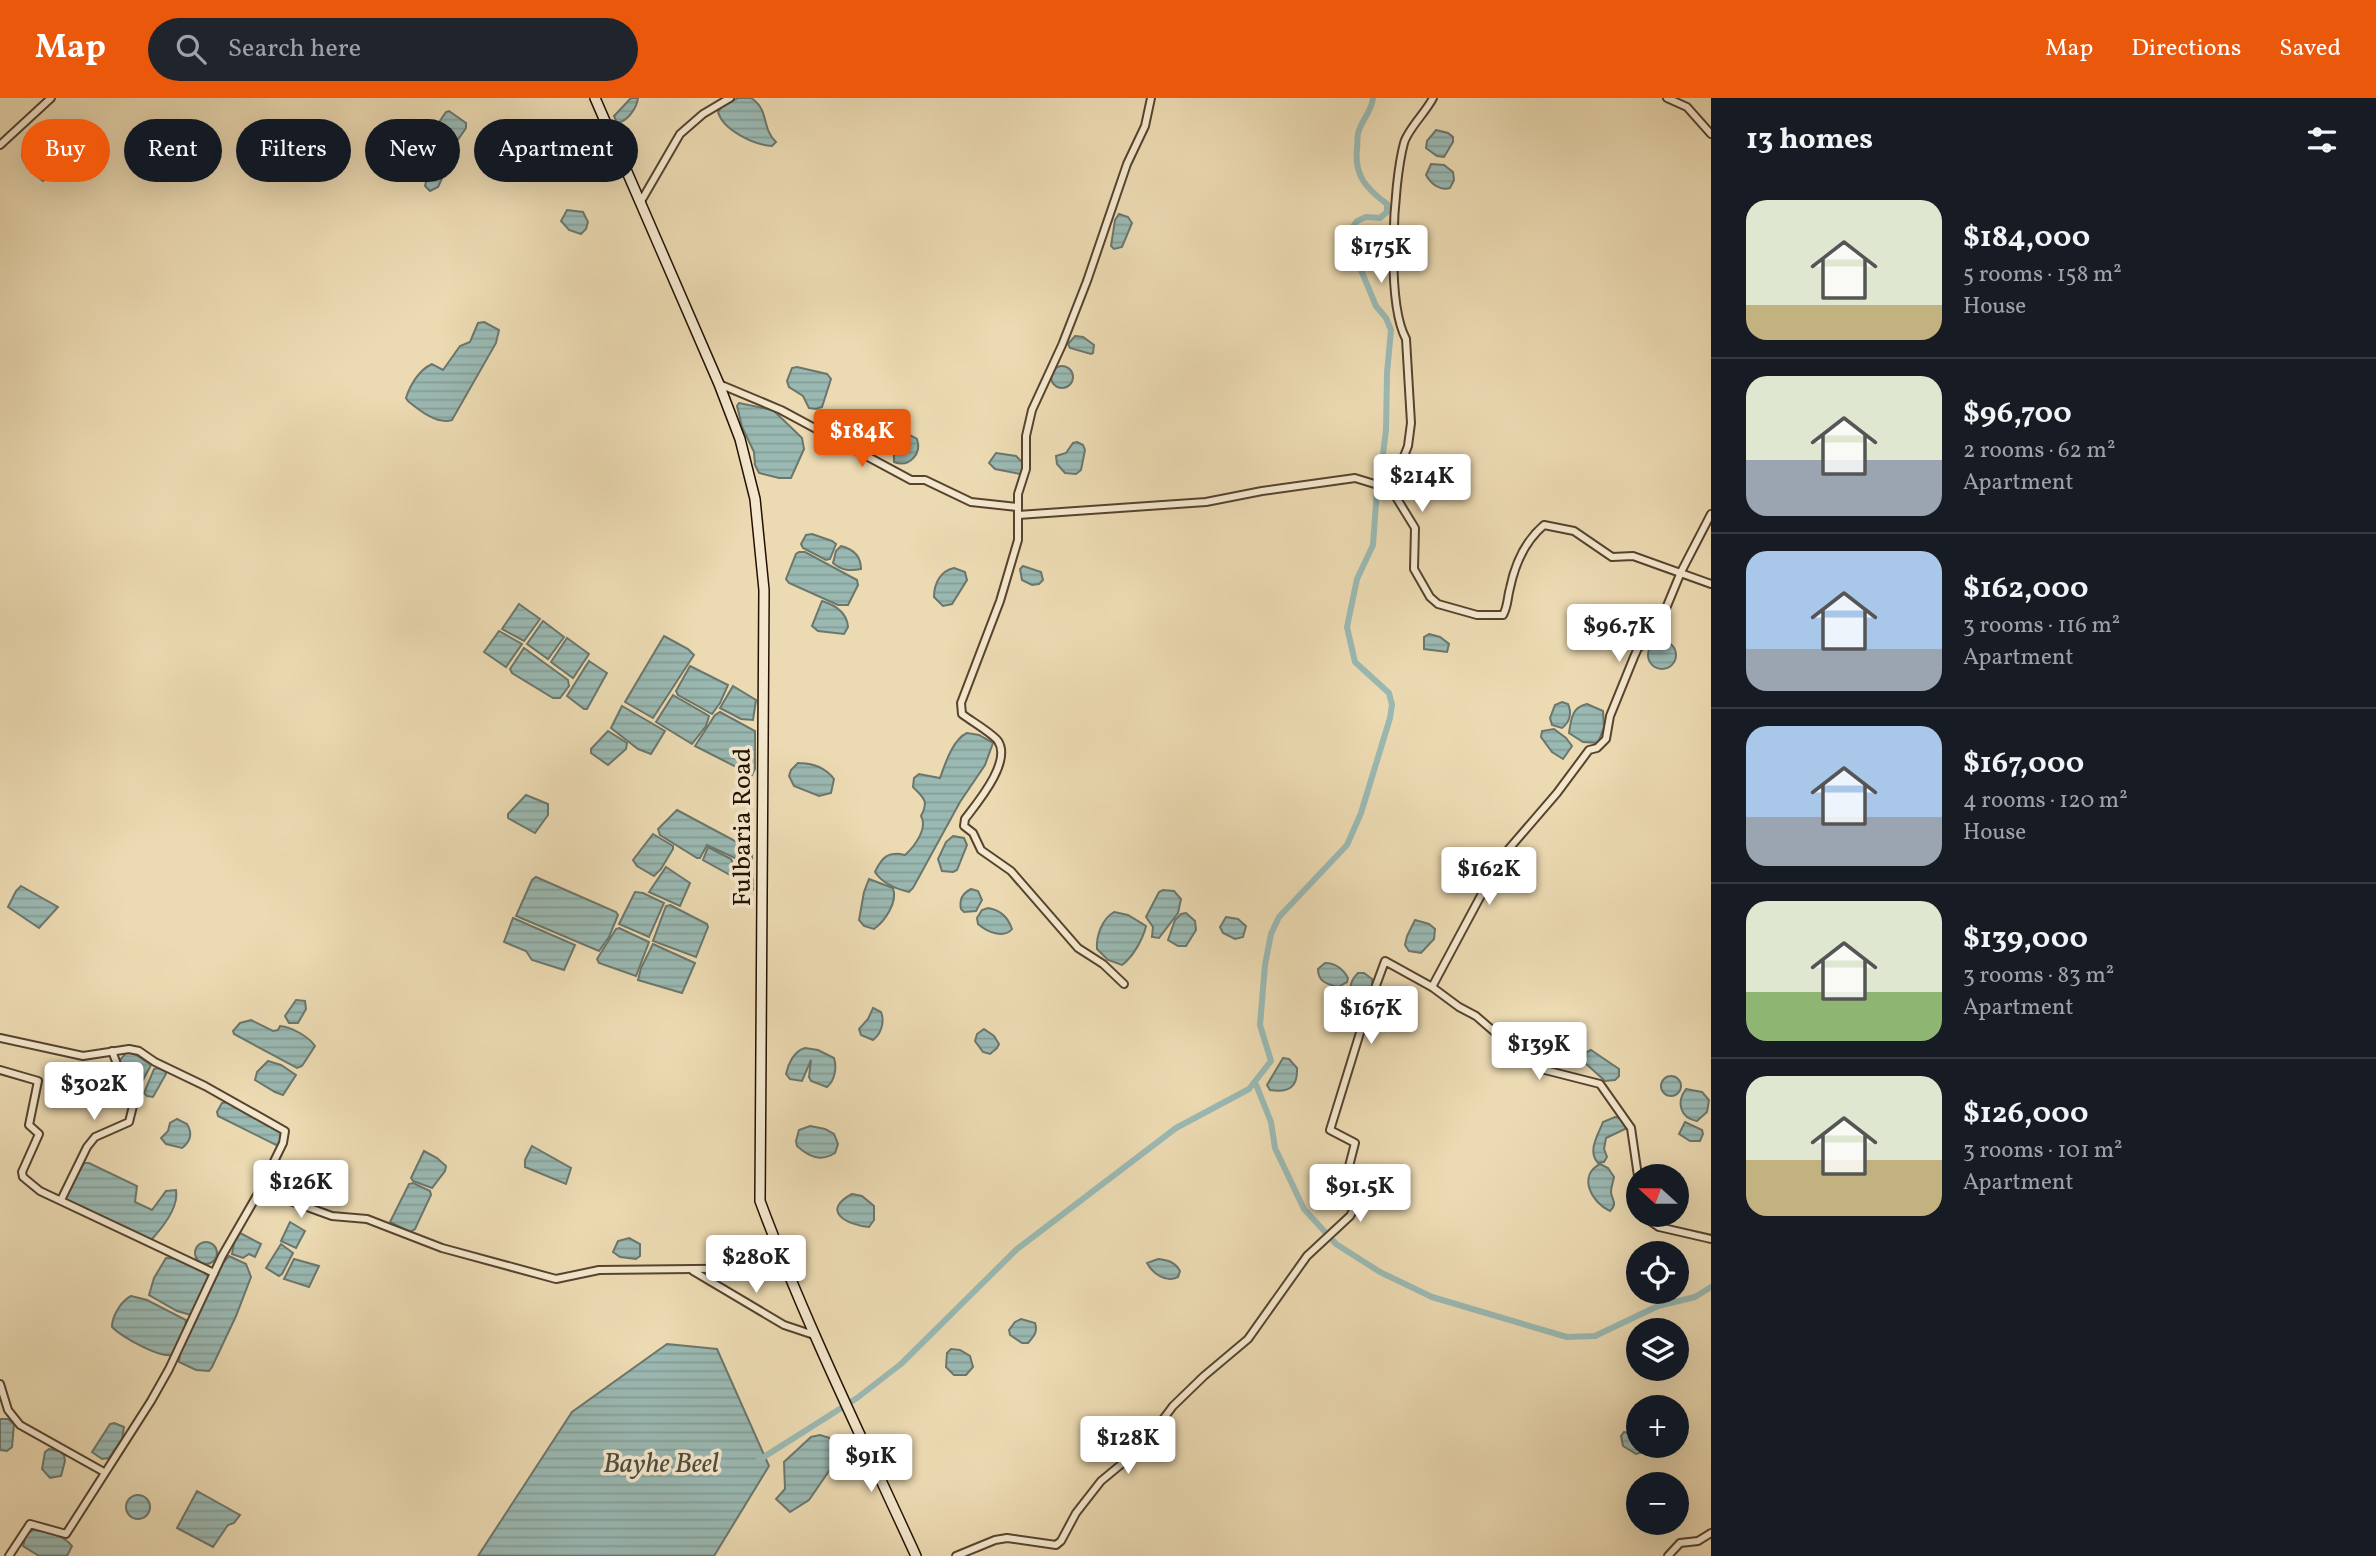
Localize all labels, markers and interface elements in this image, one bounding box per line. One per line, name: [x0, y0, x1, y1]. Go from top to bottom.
search box: [148, 18, 638, 81]
text: Map: [35, 26, 106, 72]
icon: search: [172, 30, 210, 68]
text: Search here: [228, 31, 361, 67]
text: Map: [2045, 32, 2093, 66]
text: Directions: [2131, 32, 2241, 66]
text: Saved: [2279, 32, 2341, 66]
chip: Buy: [21, 119, 110, 182]
chip: Rent: [124, 119, 222, 182]
chip: Filters: [236, 119, 351, 182]
chip: New: [365, 119, 460, 182]
chip: Apartment: [474, 119, 638, 182]
text: 13 homes: [1746, 119, 1873, 161]
icon: filters: [2303, 121, 2341, 159]
text: $184,000: [1963, 217, 2090, 259]
pin: $175K: [1332, 226, 1430, 285]
icon: home: [1802, 228, 1886, 312]
text: $175K: [1351, 232, 1411, 264]
text: 5 rooms · 158 m²: [1963, 259, 2122, 291]
text: House: [1963, 291, 2026, 323]
text: $96,700: [1963, 393, 2072, 435]
icon: home: [1802, 404, 1886, 488]
pin: $184K: [813, 410, 911, 469]
text: $184K: [830, 416, 894, 448]
text: 2 rooms · 62 m²: [1963, 435, 2115, 467]
pin: $214K: [1373, 454, 1471, 514]
text: $214K: [1390, 461, 1454, 493]
text: Apartment: [1963, 467, 2074, 499]
text: $162,000: [1963, 568, 2089, 610]
icon: home: [1802, 579, 1886, 663]
pin: $96.7K: [1562, 604, 1676, 664]
text: 3 rooms · 116 m²: [1963, 610, 2120, 642]
text: $96.7K: [1583, 611, 1655, 643]
text: Apartment: [1963, 642, 2074, 674]
text: $167,000: [1963, 743, 2084, 785]
street label: Fulbaria Road: [725, 748, 761, 907]
icon: home: [1802, 754, 1886, 838]
text: 4 rooms · 120 m²: [1963, 785, 2128, 817]
text: House: [1963, 817, 2026, 849]
pin: $162K: [1440, 848, 1538, 907]
text: $162K: [1457, 854, 1521, 886]
text: $139,000: [1963, 918, 2088, 960]
icon: home: [1802, 929, 1886, 1013]
text: 3 rooms · 83 m²: [1963, 960, 2114, 992]
pin: $167K: [1322, 986, 1420, 1046]
text: Apartment: [1963, 992, 2074, 1024]
text: $167K: [1340, 993, 1402, 1025]
pin: $139K: [1490, 1023, 1588, 1082]
text: $139K: [1508, 1029, 1570, 1061]
pin: $302K: [45, 1062, 143, 1122]
text: $302K: [61, 1069, 128, 1101]
text: $126,000: [1963, 1093, 2089, 1135]
icon: home: [1802, 1104, 1886, 1188]
text: 3 rooms · 101 m²: [1963, 1135, 2123, 1167]
pin: $126K: [252, 1160, 350, 1220]
pin: $91.5K: [1303, 1164, 1417, 1224]
north arrow: [1626, 1164, 1689, 1227]
map controls: [1626, 1164, 1689, 1535]
text: $126K: [269, 1167, 333, 1199]
text: Apartment: [1963, 1167, 2074, 1199]
text: $91.5K: [1326, 1171, 1394, 1203]
pin: $280K: [707, 1236, 805, 1295]
button: locate: [1626, 1241, 1689, 1304]
text: $280K: [722, 1242, 790, 1274]
button: layers: [1626, 1318, 1689, 1381]
button: +: [1626, 1395, 1689, 1458]
pin: $128K: [1079, 1416, 1177, 1476]
text: $128K: [1096, 1423, 1160, 1455]
pin: $91K: [830, 1434, 912, 1494]
text: $91K: [845, 1441, 897, 1473]
water label: Bayhe Beel: [603, 1445, 719, 1484]
button: −: [1626, 1472, 1689, 1535]

